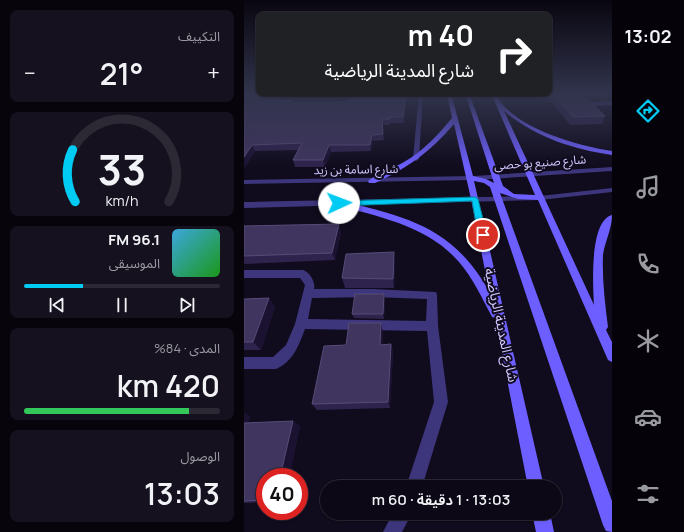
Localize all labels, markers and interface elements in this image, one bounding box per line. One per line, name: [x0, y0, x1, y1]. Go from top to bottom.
text: 40 m: [408, 16, 474, 54]
text: 13:02: [624, 24, 672, 48]
text: التكييف: [178, 27, 220, 45]
icon: right: [488, 28, 540, 80]
text: 21°: [100, 53, 143, 94]
text: −: [24, 58, 36, 88]
text: +: [207, 58, 220, 88]
text: شارع المدينة الرياضية: [325, 58, 474, 82]
icon: directions: [634, 97, 662, 125]
text: 33: [98, 141, 146, 197]
street label: شارع صنيع بو حصى: [493, 150, 587, 175]
street label: شارع اسامة بن زيد: [314, 160, 398, 179]
icon: music: [634, 173, 662, 201]
position arrow: [318, 182, 360, 224]
text: km/h: [105, 191, 139, 210]
pin: [466, 218, 500, 252]
icon: arrive: [472, 224, 494, 246]
text: 96.1 FM: [108, 229, 160, 250]
icon: phone: [634, 250, 662, 278]
text: الموسيقى: [109, 254, 160, 272]
street label: شارع المدينة الرياضية: [479, 266, 523, 384]
icon: previous: [46, 294, 68, 316]
icon: pause: [111, 294, 133, 316]
icon: next: [176, 294, 198, 316]
icon: climate: [634, 327, 662, 355]
text: المدى · 84%: [154, 339, 220, 357]
text: 420 km: [117, 365, 220, 406]
icon: car: [634, 403, 662, 431]
text: الوصول: [180, 447, 220, 465]
speed limit sign: 40: [256, 468, 308, 520]
text: 13:03: [144, 473, 220, 514]
icon: filters: [634, 480, 662, 508]
text: 13:03 · 1 دقيقة · 60 m: [372, 489, 510, 510]

